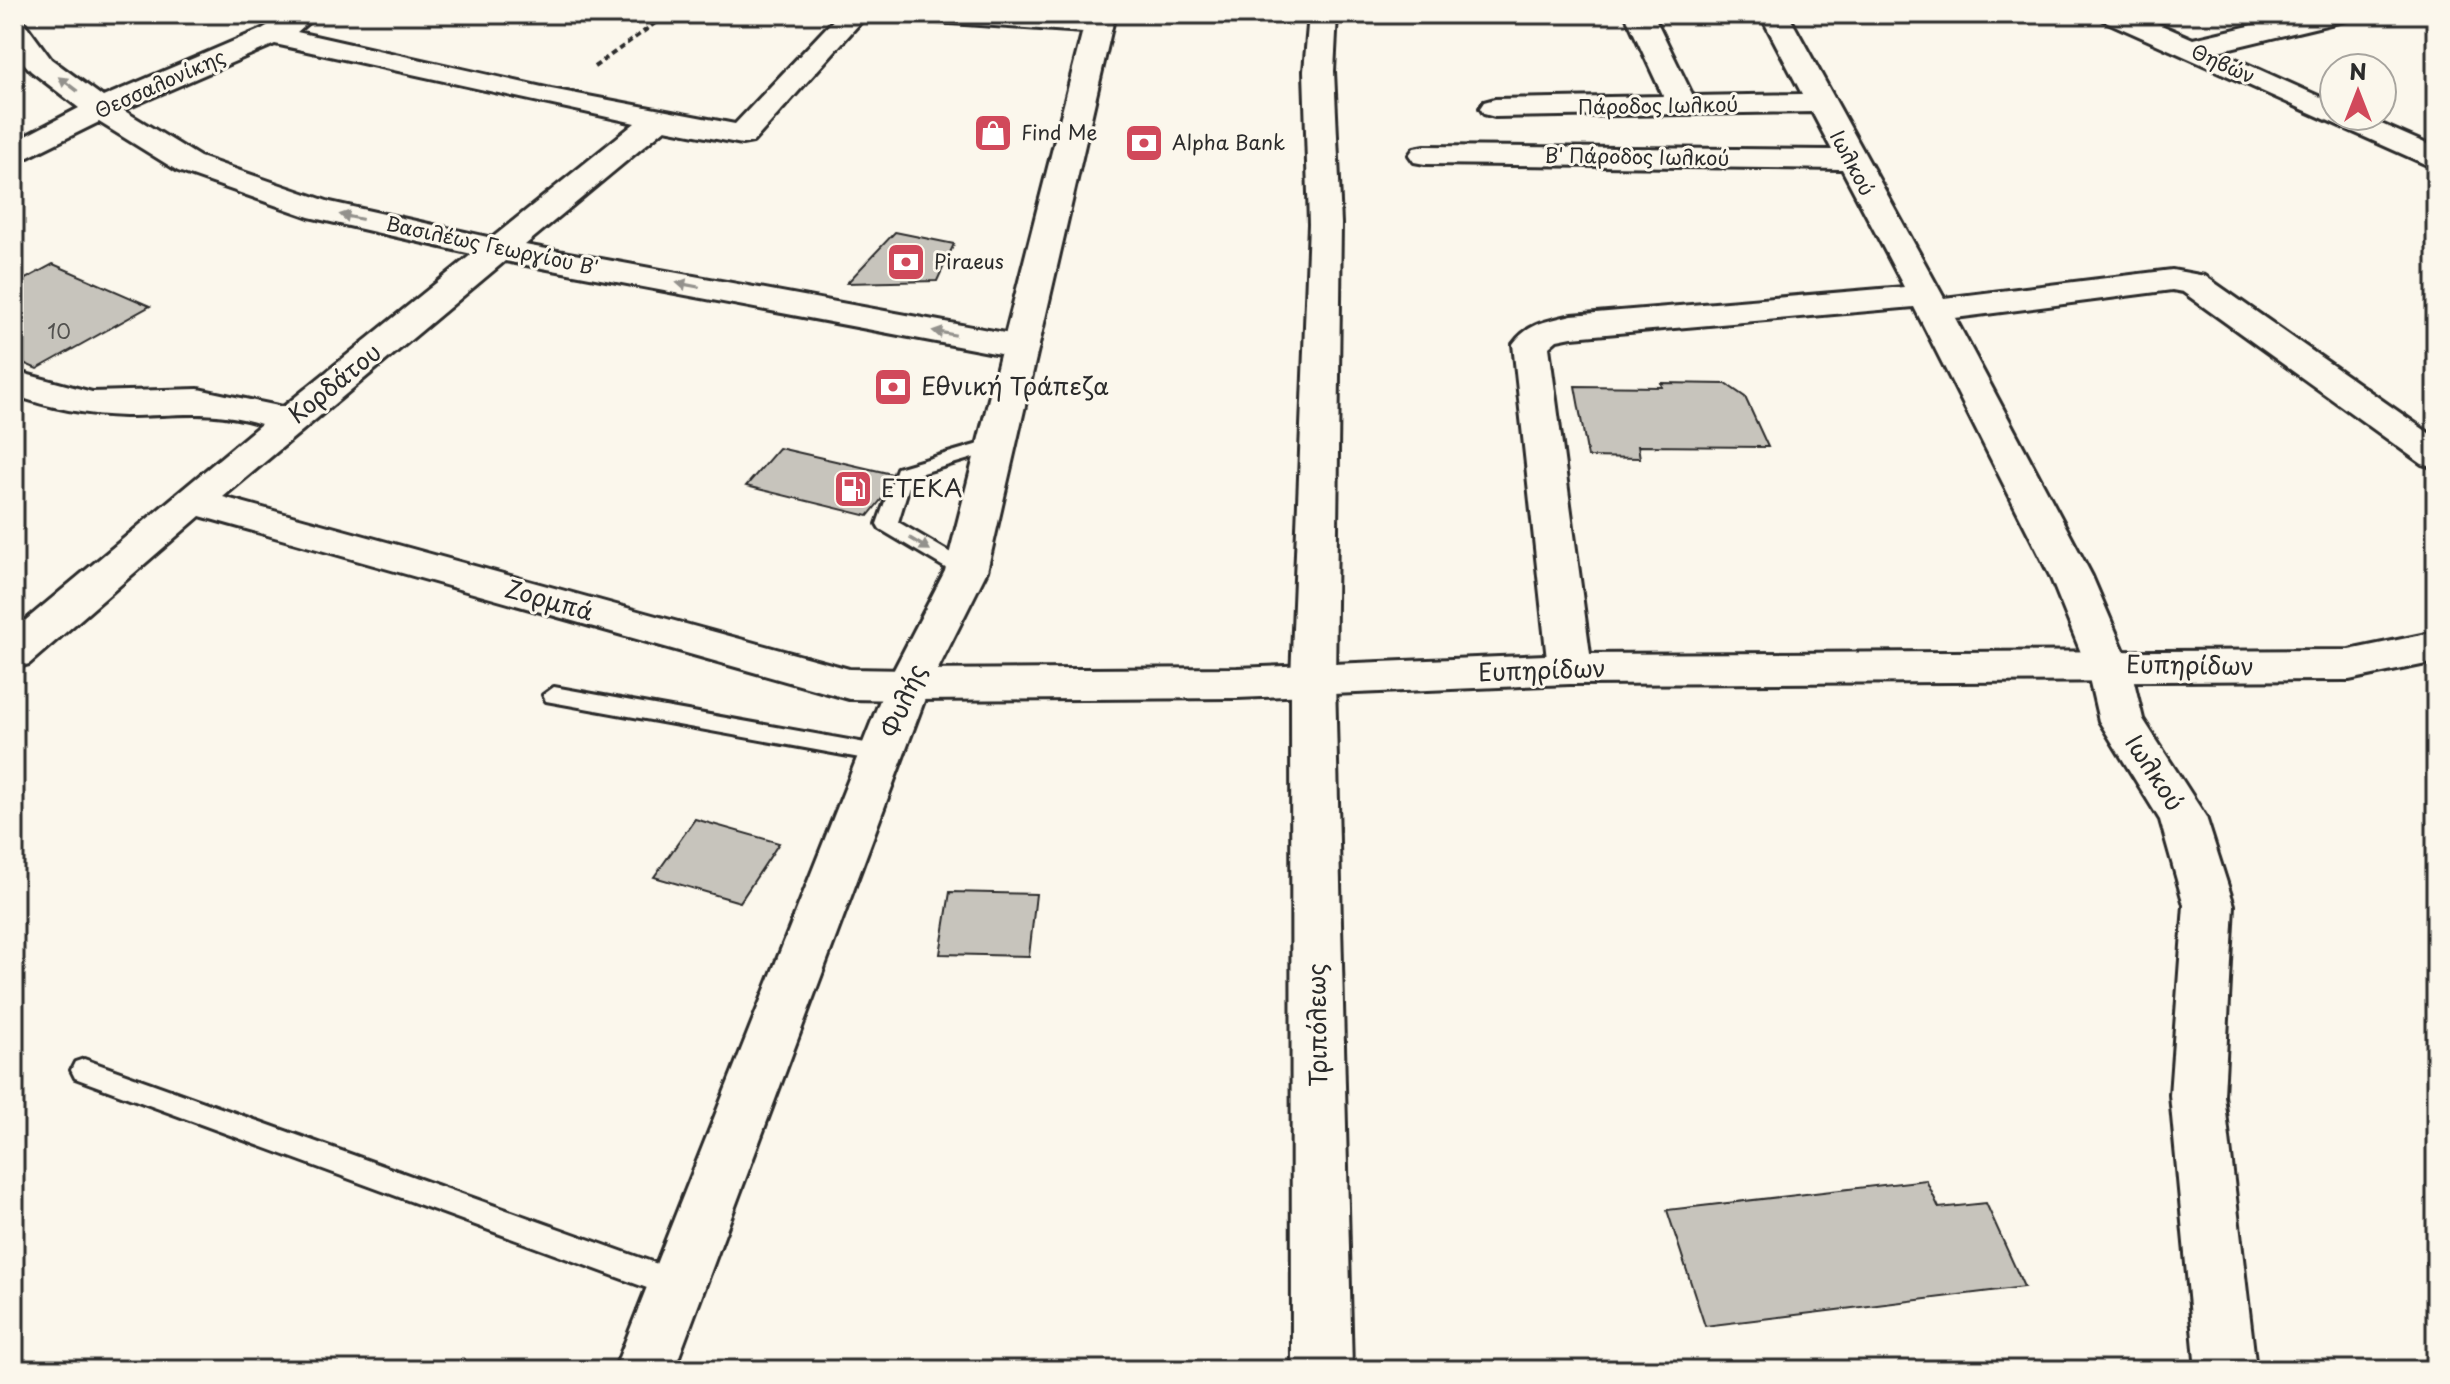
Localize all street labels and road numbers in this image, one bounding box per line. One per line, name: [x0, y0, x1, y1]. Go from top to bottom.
street label: Θηβών: [2187, 36, 2260, 90]
street label: Θεσσαλονίκης: [89, 41, 230, 125]
street label: Πάροδος Ιωλκού: [1578, 89, 1738, 121]
street label: Ιωλκού: [1823, 124, 1883, 201]
street label: Β' Πάροδος Ιωλκού: [1544, 139, 1730, 173]
street label: Βασιλέως Γεωργίου Β': [383, 208, 601, 282]
street label: Κορδάτου: [279, 334, 388, 431]
street label: Ζορμπά: [501, 569, 598, 629]
street label: Ευπηρίδων: [2126, 645, 2254, 683]
street label: Ευπηρίδων: [1477, 649, 1606, 689]
street label: Φυλής: [871, 658, 934, 743]
street label: Ιωλκού: [2118, 727, 2194, 817]
street label: Τριπόλεως: [1297, 963, 1335, 1087]

